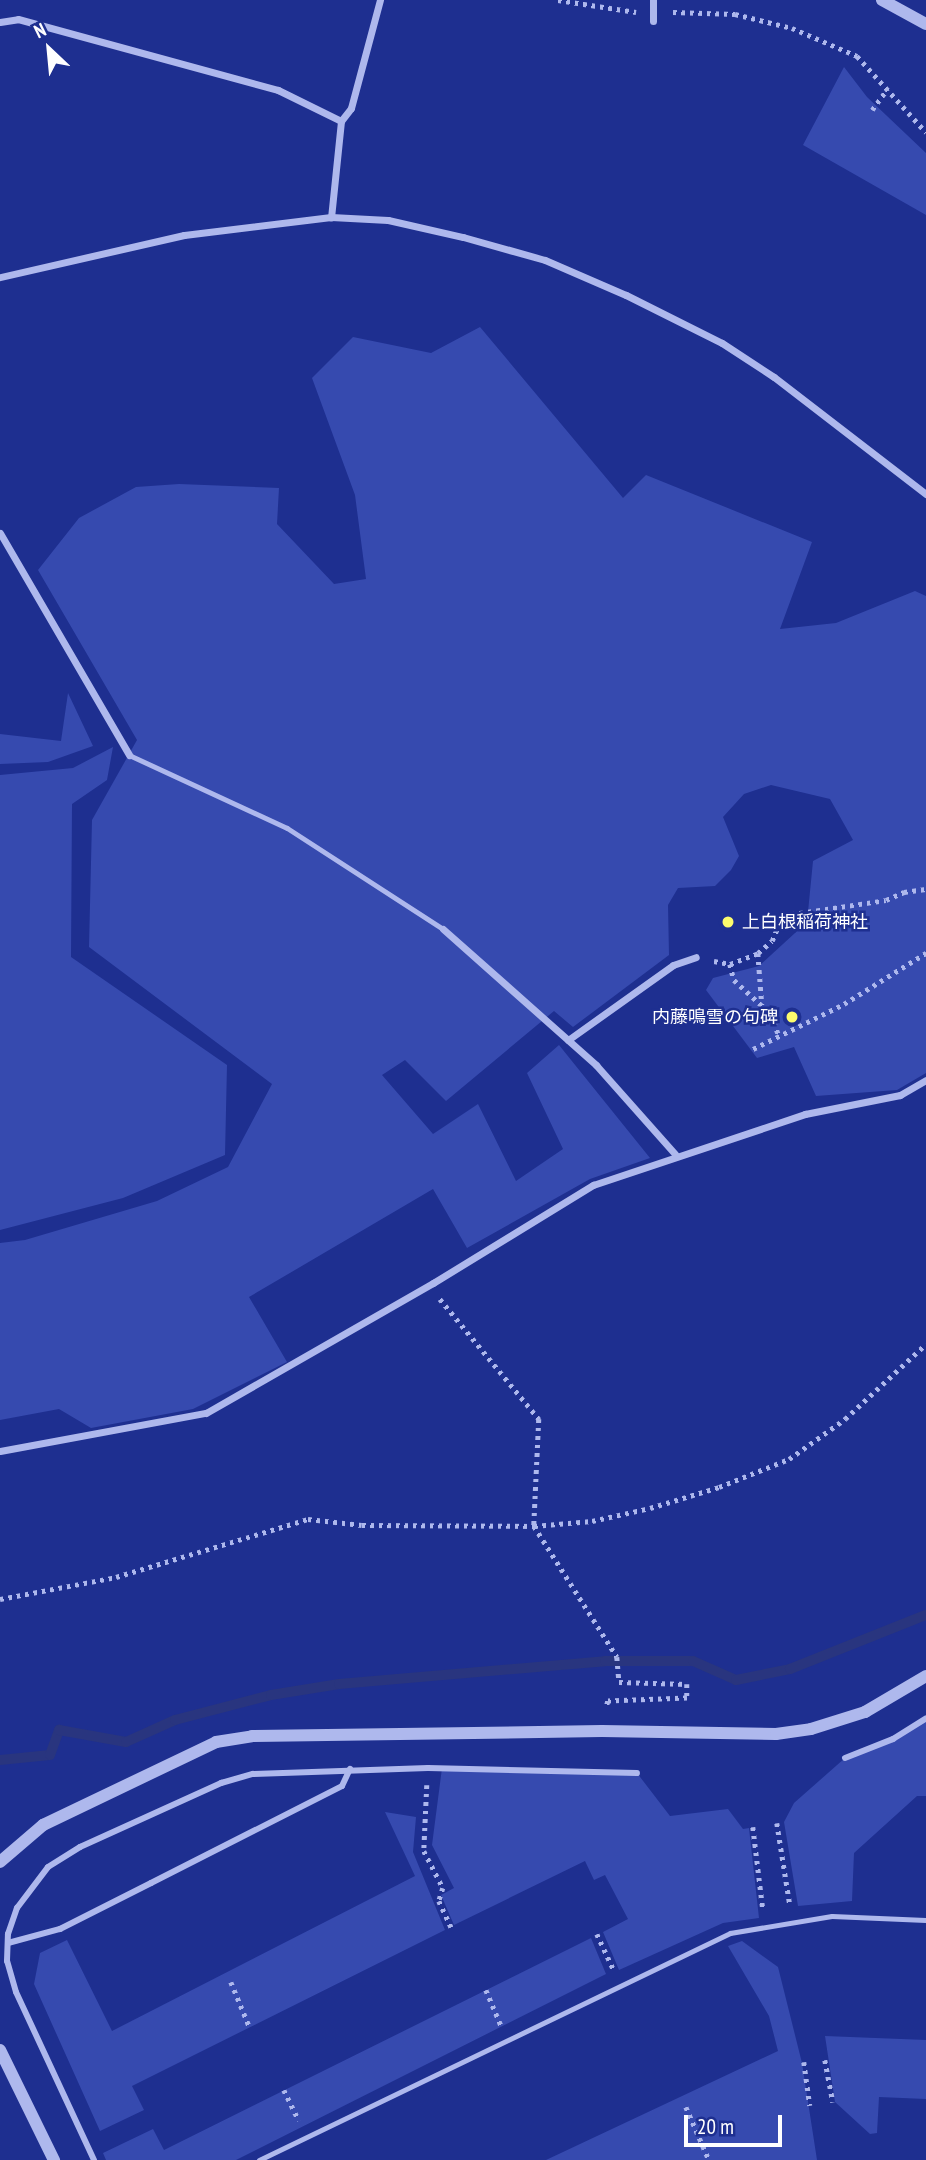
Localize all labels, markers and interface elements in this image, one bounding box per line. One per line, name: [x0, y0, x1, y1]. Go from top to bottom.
north arrow: [14, 14, 84, 84]
text: N: [30, 17, 50, 43]
place label: 上白根稲荷神社: [742, 911, 868, 933]
marker: 上白根稲荷神社: [720, 914, 736, 930]
place label: 内藤鳴雪の句碑: [652, 1006, 778, 1028]
marker: 内藤鳴雪の句碑: [784, 1009, 800, 1025]
scale bar: [688, 2100, 786, 2144]
text: 20 m: [697, 2113, 734, 2140]

